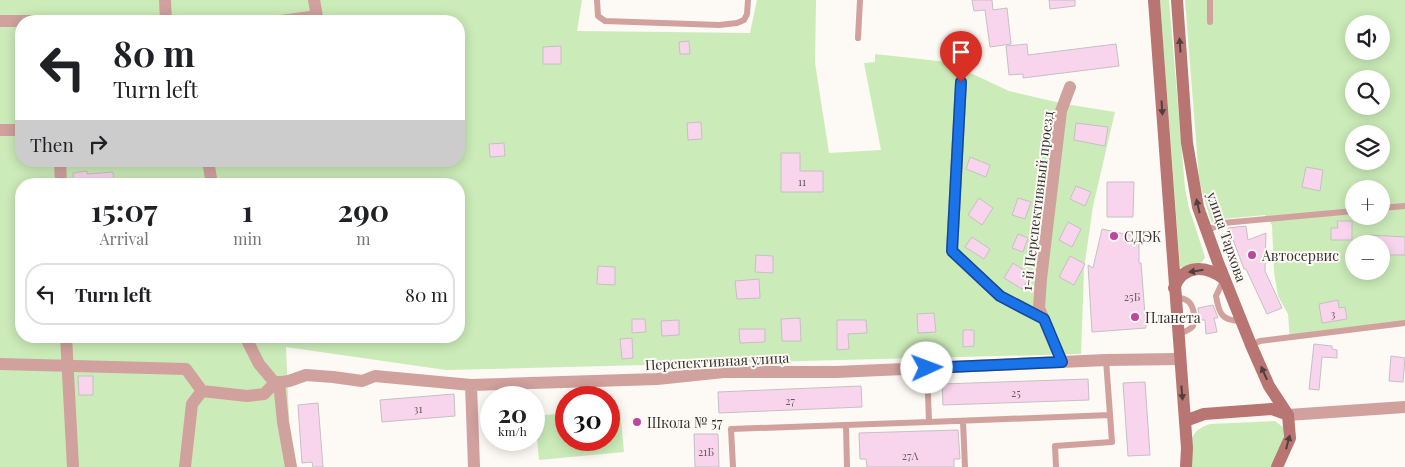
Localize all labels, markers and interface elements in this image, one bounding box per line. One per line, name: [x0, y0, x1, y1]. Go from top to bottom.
map controls: [1345, 15, 1390, 280]
button: sound: [1345, 15, 1390, 60]
text: 80 m: [113, 29, 195, 76]
pin: [940, 31, 982, 82]
icon: left: [30, 35, 95, 100]
one-way arrow: [1176, 36, 1184, 52]
icon: arrive: [947, 38, 975, 66]
button: search: [1345, 70, 1390, 115]
text: Turn left: [113, 74, 198, 104]
one-way arrow: [1158, 101, 1166, 117]
street label: 1-й Перспективный проезд: [1017, 109, 1058, 292]
button: layers: [1345, 125, 1390, 170]
icon: right: [84, 130, 112, 158]
text: Then: [30, 131, 74, 157]
house number: 11: [798, 174, 806, 189]
button: +: [1345, 180, 1390, 225]
street label: улица Тархова: [1202, 189, 1251, 285]
text: 15:07: [91, 190, 157, 230]
text: 1: [242, 190, 253, 230]
text: 290: [338, 190, 389, 230]
one-way arrow: [1194, 198, 1202, 213]
place label: СДЭК: [1124, 227, 1162, 246]
text: Arrival: [99, 228, 149, 249]
text: min: [233, 228, 262, 249]
text: m: [356, 228, 370, 249]
marker: СДЭК: [1108, 230, 1120, 242]
button: −: [1345, 235, 1390, 280]
place label: Автосервис: [1261, 246, 1339, 265]
marker: Автосервис: [1246, 249, 1258, 261]
one-way arrow: [1188, 267, 1204, 275]
icon: left: [32, 280, 60, 308]
text: Turn left: [75, 281, 152, 307]
text: 80 m: [405, 281, 448, 307]
house number: 25Б: [1124, 289, 1141, 304]
house number: 3: [1331, 306, 1336, 321]
place label: Планета: [1145, 308, 1201, 327]
marker: Планета: [1129, 311, 1141, 323]
position arrow: [900, 341, 952, 393]
street label: Перспективная улица: [644, 348, 790, 374]
one-way arrow: [1259, 366, 1267, 380]
house number: 25: [1011, 385, 1021, 400]
one-way arrow: [1179, 385, 1187, 401]
speed limit sign: 30: [555, 386, 620, 451]
house number: 27: [785, 393, 795, 408]
text: 20: [498, 396, 527, 429]
house number: 31: [413, 401, 423, 416]
place label: Школа № 57: [647, 413, 723, 432]
marker: Школа № 57: [631, 416, 643, 428]
text: km/h: [498, 423, 527, 439]
one-way arrow: [1284, 434, 1292, 449]
house number: 21Б: [698, 444, 714, 459]
house number: 27А: [902, 448, 918, 463]

